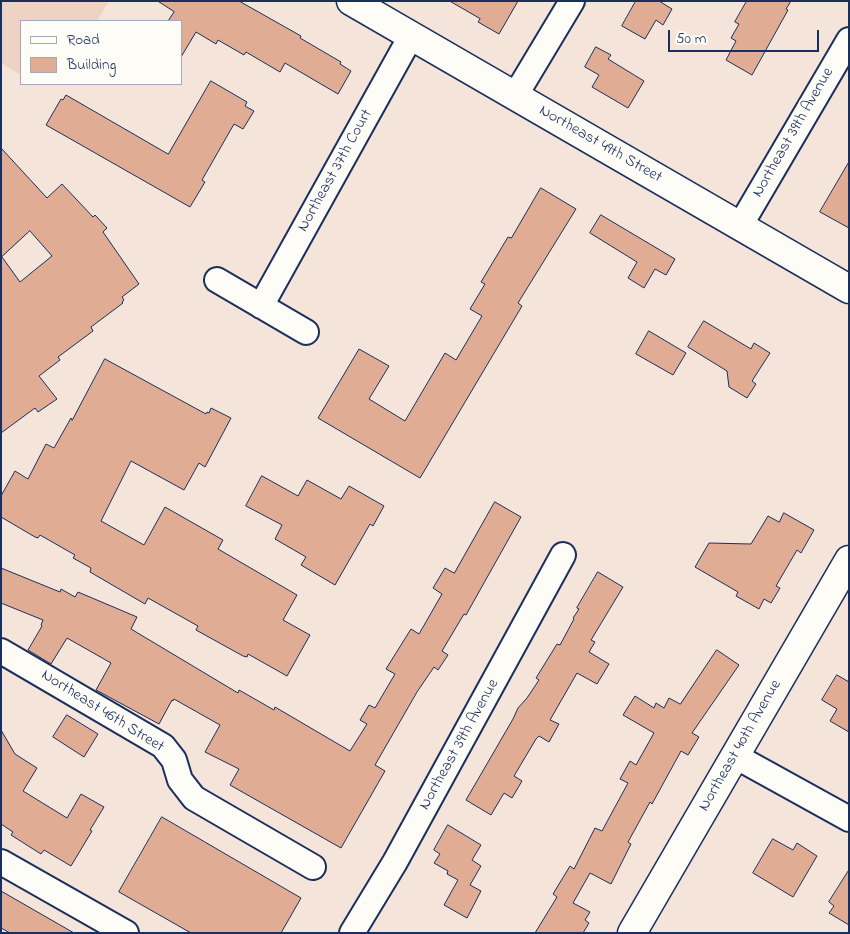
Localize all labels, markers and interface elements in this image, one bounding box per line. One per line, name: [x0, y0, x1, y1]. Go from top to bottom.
legend: [20, 20, 182, 85]
scale bar: [670, 20, 821, 52]
text: 50 m: [676, 28, 706, 50]
text: Road: [67, 29, 100, 51]
text: Building: [67, 54, 116, 76]
street label: Northeast 39th Avenue: [749, 65, 839, 201]
street label: Northeast 49th Street: [535, 102, 665, 188]
street label: Northeast 37th Court: [294, 106, 378, 236]
street label: Northeast 46th Street: [37, 666, 167, 758]
street label: Northeast 39th Avenue: [416, 676, 504, 814]
street label: Northeast 40th Avenue: [696, 677, 786, 815]

